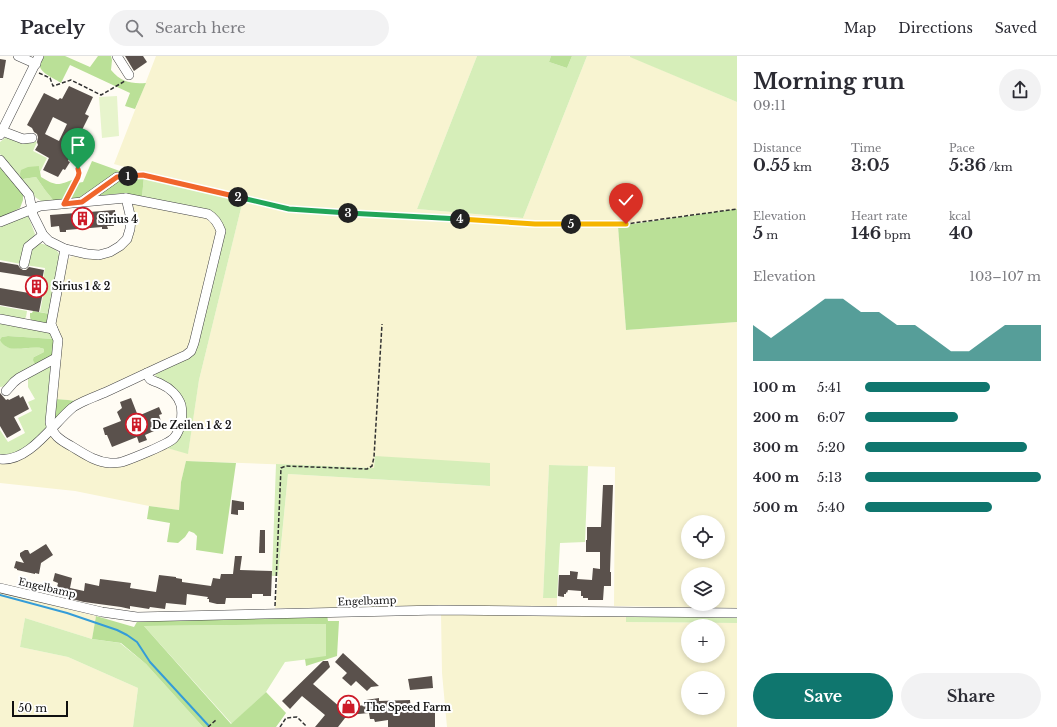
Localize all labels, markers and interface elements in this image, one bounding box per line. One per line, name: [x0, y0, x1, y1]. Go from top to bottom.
search box: [109, 10, 389, 46]
text: Pacely: [20, 16, 85, 39]
icon: search: [123, 17, 145, 39]
text: Search here: [155, 18, 246, 37]
text: Map: [844, 19, 876, 37]
text: Directions: [898, 19, 973, 37]
text: Saved: [995, 19, 1037, 37]
text: Morning run: [753, 68, 905, 95]
button: share: [999, 69, 1041, 111]
text: 09:11: [753, 97, 786, 114]
pin: [61, 128, 95, 169]
icon: arrive: [67, 134, 89, 156]
text: Distance: [753, 141, 802, 155]
text: Time: [851, 141, 881, 155]
text: Pace: [949, 141, 975, 155]
text: 0.55: [753, 155, 790, 176]
text: 3:05: [851, 155, 890, 176]
text: 5:36: [949, 155, 986, 176]
text: km: [790, 160, 812, 174]
text: /km: [986, 160, 1013, 174]
pin: 1: [118, 166, 138, 186]
text: 1: [126, 169, 130, 183]
pin: [609, 183, 643, 224]
pin: 2: [228, 187, 248, 207]
icon: check: [615, 189, 637, 211]
text: 2: [234, 190, 242, 204]
pin: 3: [338, 203, 358, 223]
building icon: Sirius 4: [70, 206, 96, 232]
text: 3: [344, 206, 352, 220]
pin: 4: [450, 209, 470, 229]
text: Elevation: [753, 209, 806, 223]
text: Heart rate: [851, 209, 908, 223]
text: kcal: [949, 209, 971, 223]
text: 4: [456, 212, 464, 226]
place label: Sirius 4: [98, 213, 138, 226]
pin: 5: [561, 214, 581, 234]
text: 5: [568, 217, 574, 231]
text: 5: [753, 223, 763, 244]
text: 146: [851, 223, 881, 244]
text: 40: [949, 223, 973, 244]
text: m: [763, 228, 778, 242]
text: bpm: [881, 228, 911, 242]
text: Elevation: [753, 268, 816, 285]
text: 103–107 m: [969, 268, 1041, 285]
building icon: Sirius 1 & 2: [23, 273, 49, 299]
place label: Sirius 1 & 2: [52, 280, 111, 293]
text: 100 m: [753, 379, 796, 396]
text: 5:41: [817, 379, 842, 396]
text: 200 m: [753, 409, 799, 426]
text: 6:07: [817, 409, 845, 426]
building icon: De Zeilen 1 & 2: [124, 412, 150, 438]
place label: De Zeilen 1 & 2: [152, 419, 232, 432]
text: 300 m: [753, 439, 799, 456]
text: 5:20: [817, 439, 845, 456]
text: 400 m: [753, 469, 799, 486]
text: 5:13: [817, 469, 842, 486]
text: 500 m: [753, 499, 798, 516]
text: 5:40: [817, 499, 845, 516]
map controls: [681, 515, 725, 715]
button: locate: [681, 515, 725, 559]
button: layers: [681, 567, 725, 611]
street label: Engelbamp: [17, 575, 77, 601]
street label: Engelbamp: [337, 593, 397, 609]
button: +: [681, 619, 725, 663]
button: −: [681, 671, 725, 715]
button: Save: [753, 673, 893, 719]
button: Share: [901, 673, 1041, 719]
shop icon: The Speed Farm: [335, 694, 361, 720]
scale bar: [12, 699, 68, 718]
text: 50 m: [18, 701, 47, 715]
place label: The Speed Farm: [364, 701, 451, 714]

